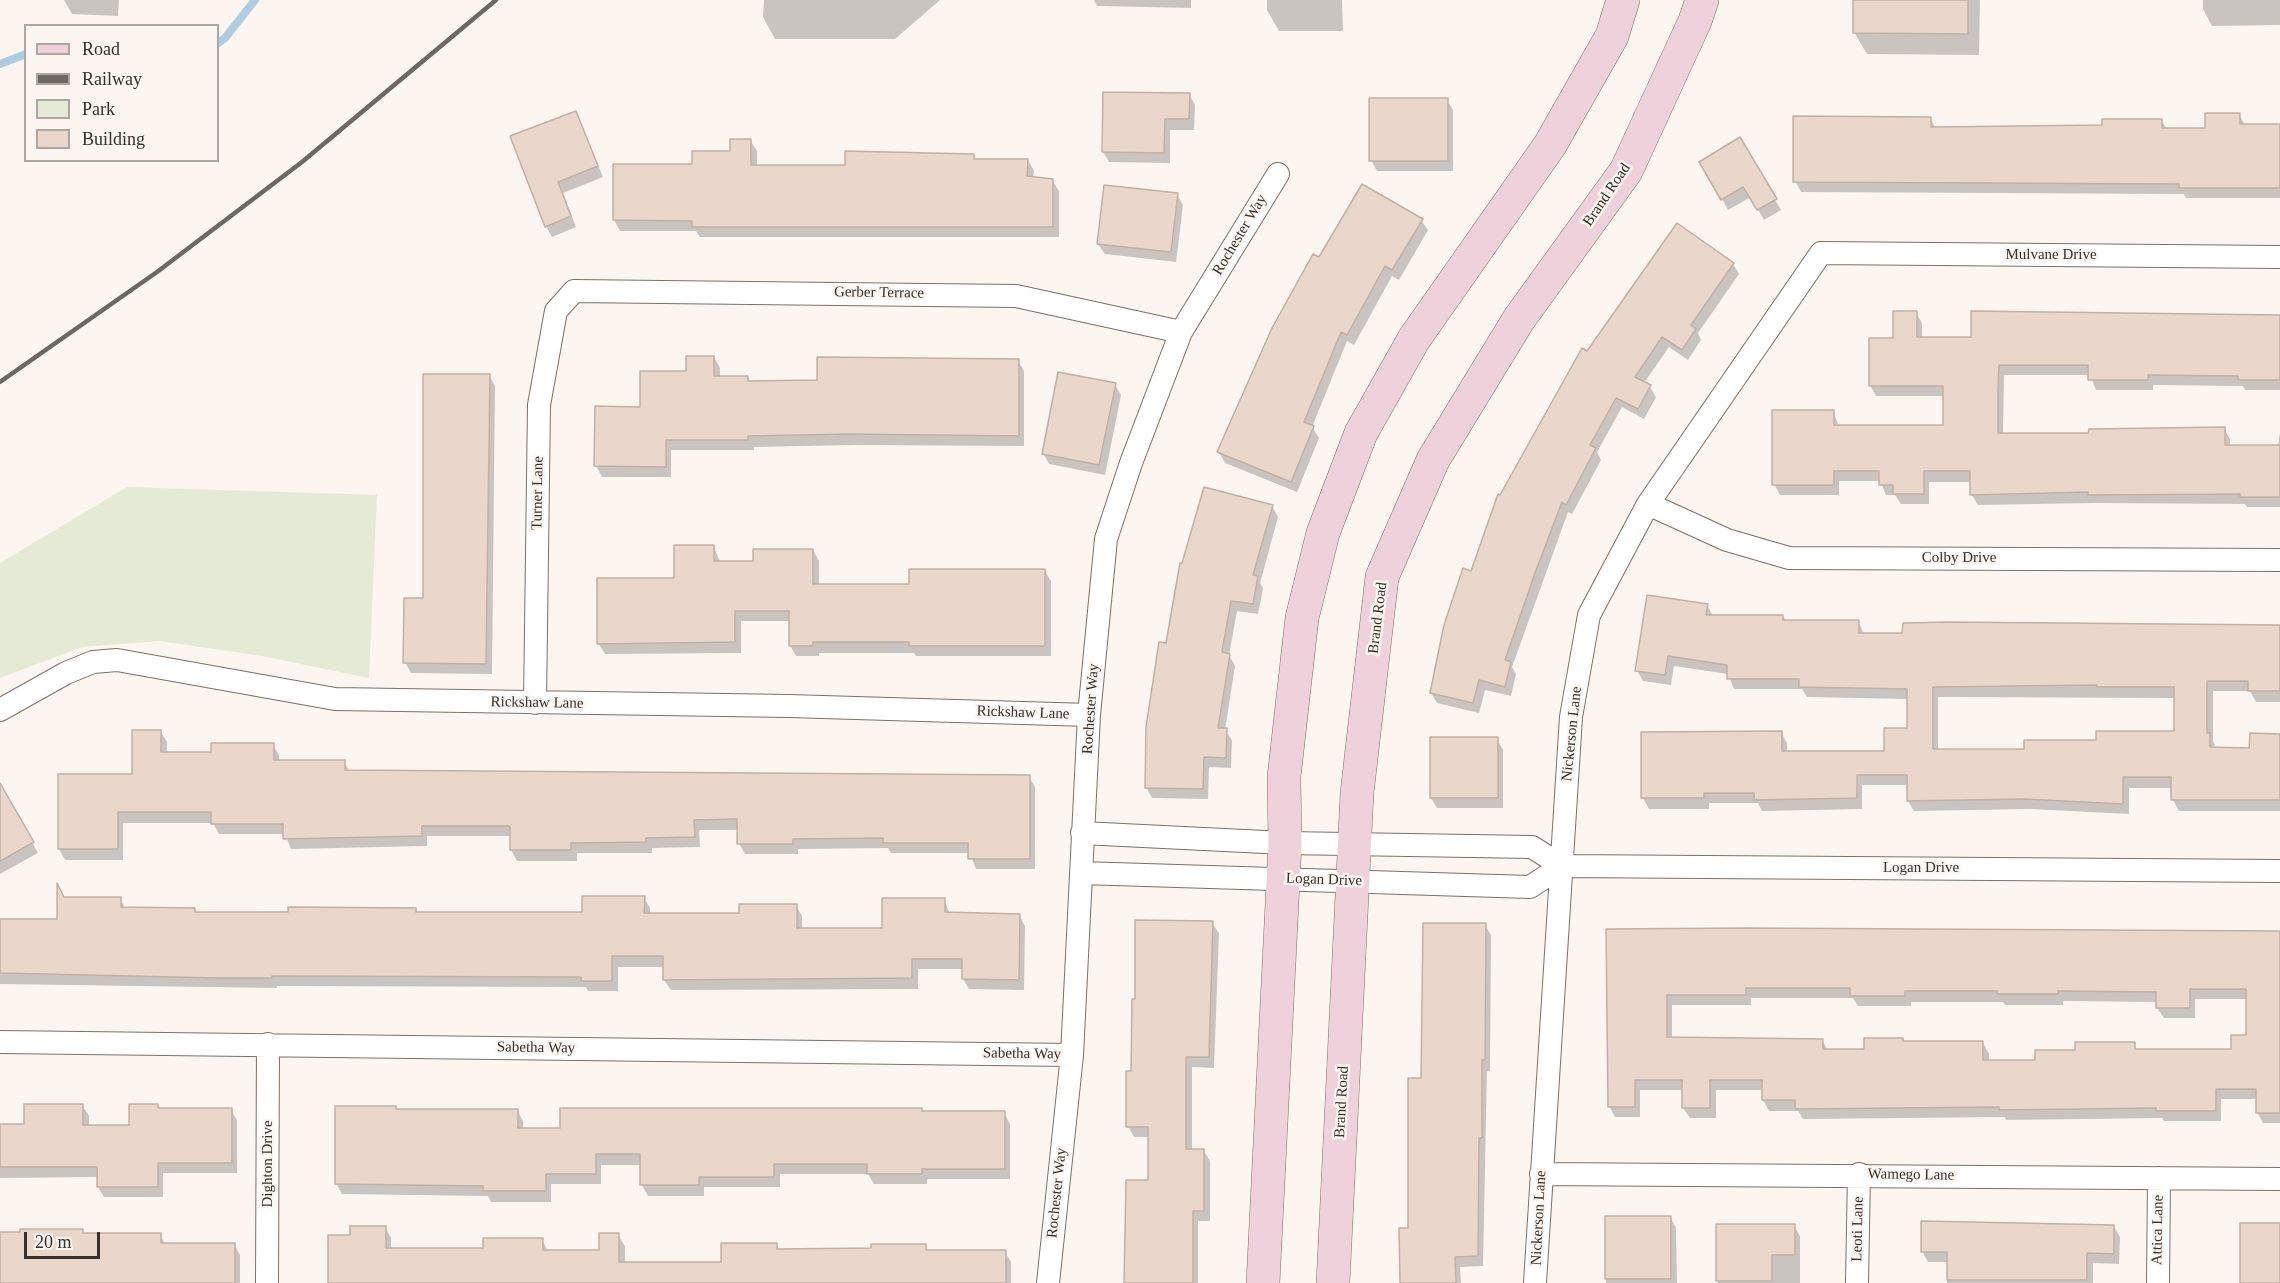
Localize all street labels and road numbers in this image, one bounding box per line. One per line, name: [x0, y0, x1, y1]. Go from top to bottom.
street label: Brand Road: [1579, 160, 1635, 230]
street label: Rochester Way: [1209, 191, 1271, 279]
street label: Mulvane Drive: [2005, 246, 2097, 264]
street label: Gerber Terrace: [834, 283, 924, 303]
street label: Turner Lane: [528, 456, 548, 530]
street label: Colby Drive: [1922, 549, 1996, 567]
street label: Brand Road: [1365, 581, 1391, 655]
street label: Rochester Way: [1079, 663, 1103, 755]
street label: Nickerson Lane: [1558, 686, 1586, 782]
street label: Rickshaw Lane: [490, 693, 584, 713]
street label: Rickshaw Lane: [976, 702, 1070, 724]
street label: Logan Drive: [1883, 859, 1959, 877]
street label: Logan Drive: [1286, 870, 1362, 890]
street label: Sabetha Way: [497, 1038, 575, 1058]
street label: Sabetha Way: [983, 1044, 1061, 1064]
street label: Brand Road: [1331, 1066, 1353, 1138]
street label: Dighton Drive: [259, 1120, 277, 1208]
street label: Rochester Way: [1043, 1147, 1071, 1239]
street label: Wamego Lane: [1868, 1165, 1954, 1185]
street label: Nickerson Lane: [1528, 1170, 1550, 1266]
street label: Attica Lane: [2148, 1195, 2168, 1265]
street label: Leoti Lane: [1848, 1196, 1868, 1262]

